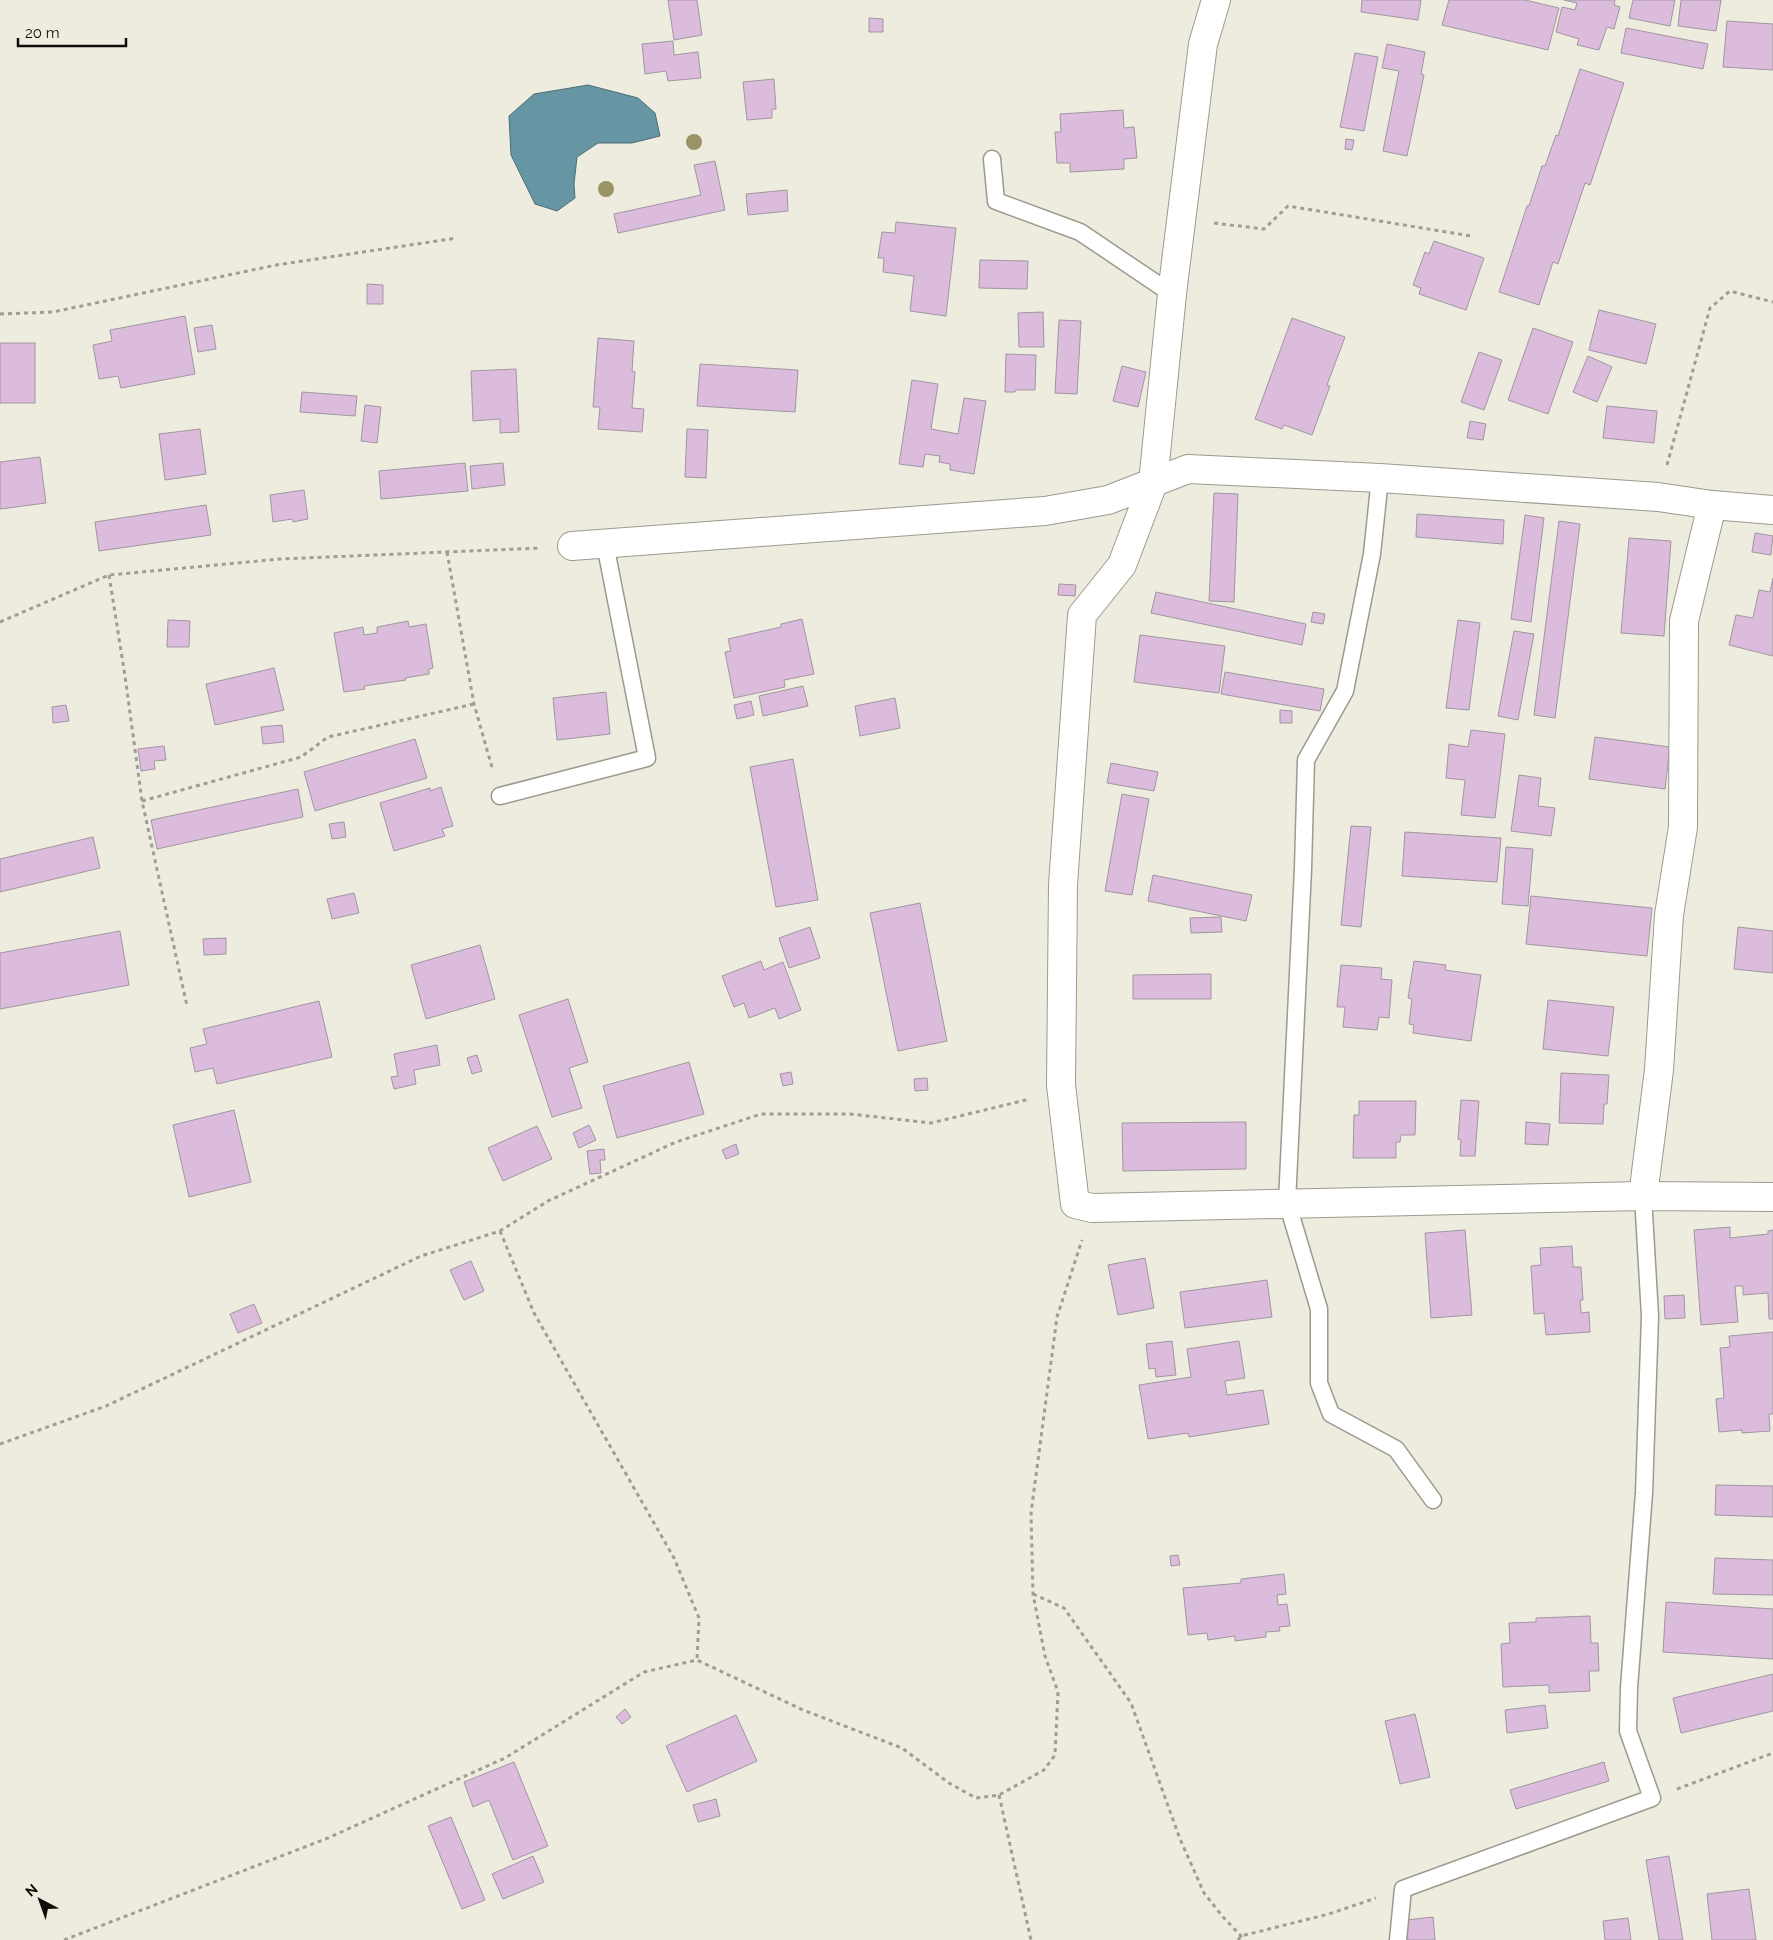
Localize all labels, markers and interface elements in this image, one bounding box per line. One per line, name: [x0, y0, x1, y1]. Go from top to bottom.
scale bar: [18, 15, 125, 47]
text: 20 m: [25, 24, 60, 42]
north arrow: [15, 1875, 65, 1925]
text: N: [22, 1881, 41, 1900]

